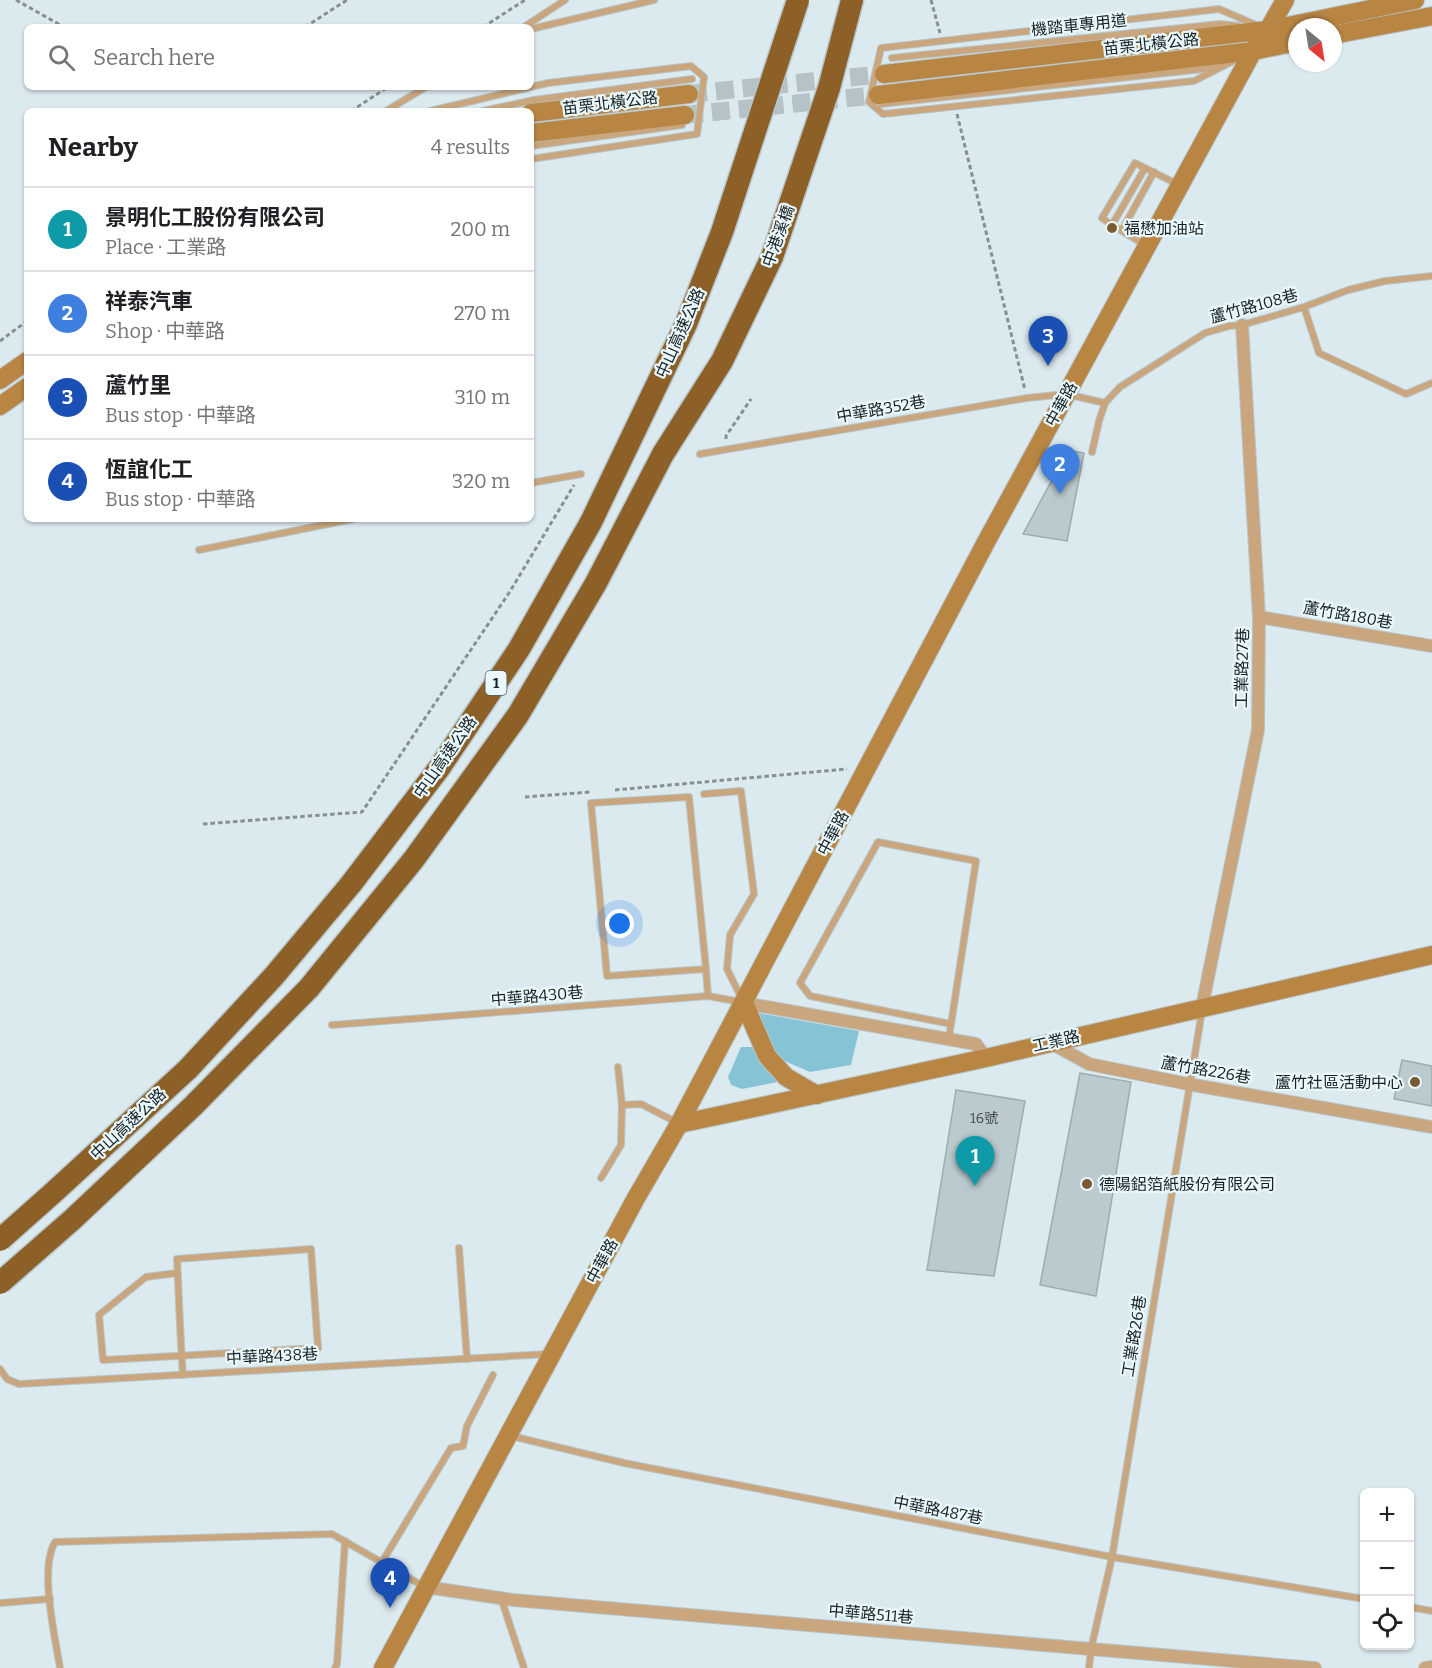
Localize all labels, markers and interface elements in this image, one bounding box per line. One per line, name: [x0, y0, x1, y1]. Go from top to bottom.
street label: 機踏車專用道: [1030, 11, 1128, 39]
north arrow: [1288, 18, 1342, 72]
search box: [24, 24, 534, 90]
street label: 苗栗北橫公路: [1102, 30, 1200, 58]
icon: search: [45, 41, 78, 74]
text: Search here: [93, 44, 215, 71]
street label: 苗栗北橫公路: [561, 88, 659, 118]
text: Nearby: [48, 132, 138, 163]
text: 4 results: [431, 135, 510, 159]
street label: 中港溪橋: [758, 203, 798, 269]
text: 景明化工股份有限公司: [105, 204, 325, 231]
text: 1: [63, 217, 72, 241]
text: 200 m: [450, 217, 510, 241]
place label: 福懋加油站: [1124, 219, 1204, 238]
marker: 福懋加油站: [1105, 221, 1119, 235]
text: Place · 工業路: [105, 235, 226, 259]
street label: 中山高速公路: [652, 285, 708, 381]
street label: 蘆竹路108巷: [1208, 285, 1300, 327]
text: 祥泰汽車: [105, 288, 193, 315]
text: 2: [62, 301, 73, 325]
text: 270 m: [454, 301, 510, 325]
pin: 3: [1028, 316, 1068, 366]
text: Shop · 中華路: [105, 319, 225, 343]
text: 蘆竹里: [105, 372, 171, 399]
street label: 中華路: [1041, 378, 1081, 430]
text: 3: [62, 385, 73, 409]
text: 310 m: [455, 385, 510, 409]
street label: 中華路352巷: [835, 392, 927, 426]
text: Bus stop · 中華路: [105, 403, 256, 427]
pin: 2: [1040, 444, 1080, 494]
text: 恆誼化工: [105, 456, 193, 483]
text: 4: [61, 469, 74, 493]
text: 320 m: [452, 469, 510, 493]
text: Bus stop · 中華路: [105, 487, 256, 511]
street label: 蘆竹路180巷: [1302, 598, 1394, 632]
street label: 工業路27巷: [1232, 628, 1252, 708]
road number: 1: [486, 671, 506, 695]
street label: 中山高速公路: [410, 712, 480, 802]
street label: 中華路: [813, 807, 853, 859]
your location: [605, 909, 634, 938]
street label: 中華路430巷: [490, 982, 584, 1010]
street label: 工業路: [1030, 1026, 1082, 1056]
street label: 蘆竹路226巷: [1160, 1053, 1252, 1087]
place label: 蘆竹社區活動中心: [1275, 1073, 1403, 1092]
marker: 蘆竹社區活動中心: [1408, 1075, 1422, 1089]
street label: 中山高速公路: [86, 1084, 170, 1164]
house number: 16號: [970, 1110, 998, 1127]
pin: 1: [956, 1136, 994, 1186]
place label: 德陽鋁箔紙股份有限公司: [1099, 1175, 1275, 1194]
marker: 德陽鋁箔紙股份有限公司: [1080, 1177, 1094, 1191]
street label: 中華路: [582, 1235, 622, 1287]
street label: 工業路26巷: [1118, 1294, 1150, 1378]
street label: 中華路438巷: [226, 1344, 318, 1368]
map controls: [1360, 1488, 1414, 1650]
button: +: [1360, 1488, 1414, 1542]
street label: 中華路487巷: [892, 1492, 984, 1528]
button: −: [1360, 1542, 1414, 1596]
pin: 4: [370, 1558, 410, 1608]
button: locate: [1360, 1596, 1414, 1650]
street label: 中華路511巷: [828, 1601, 914, 1627]

